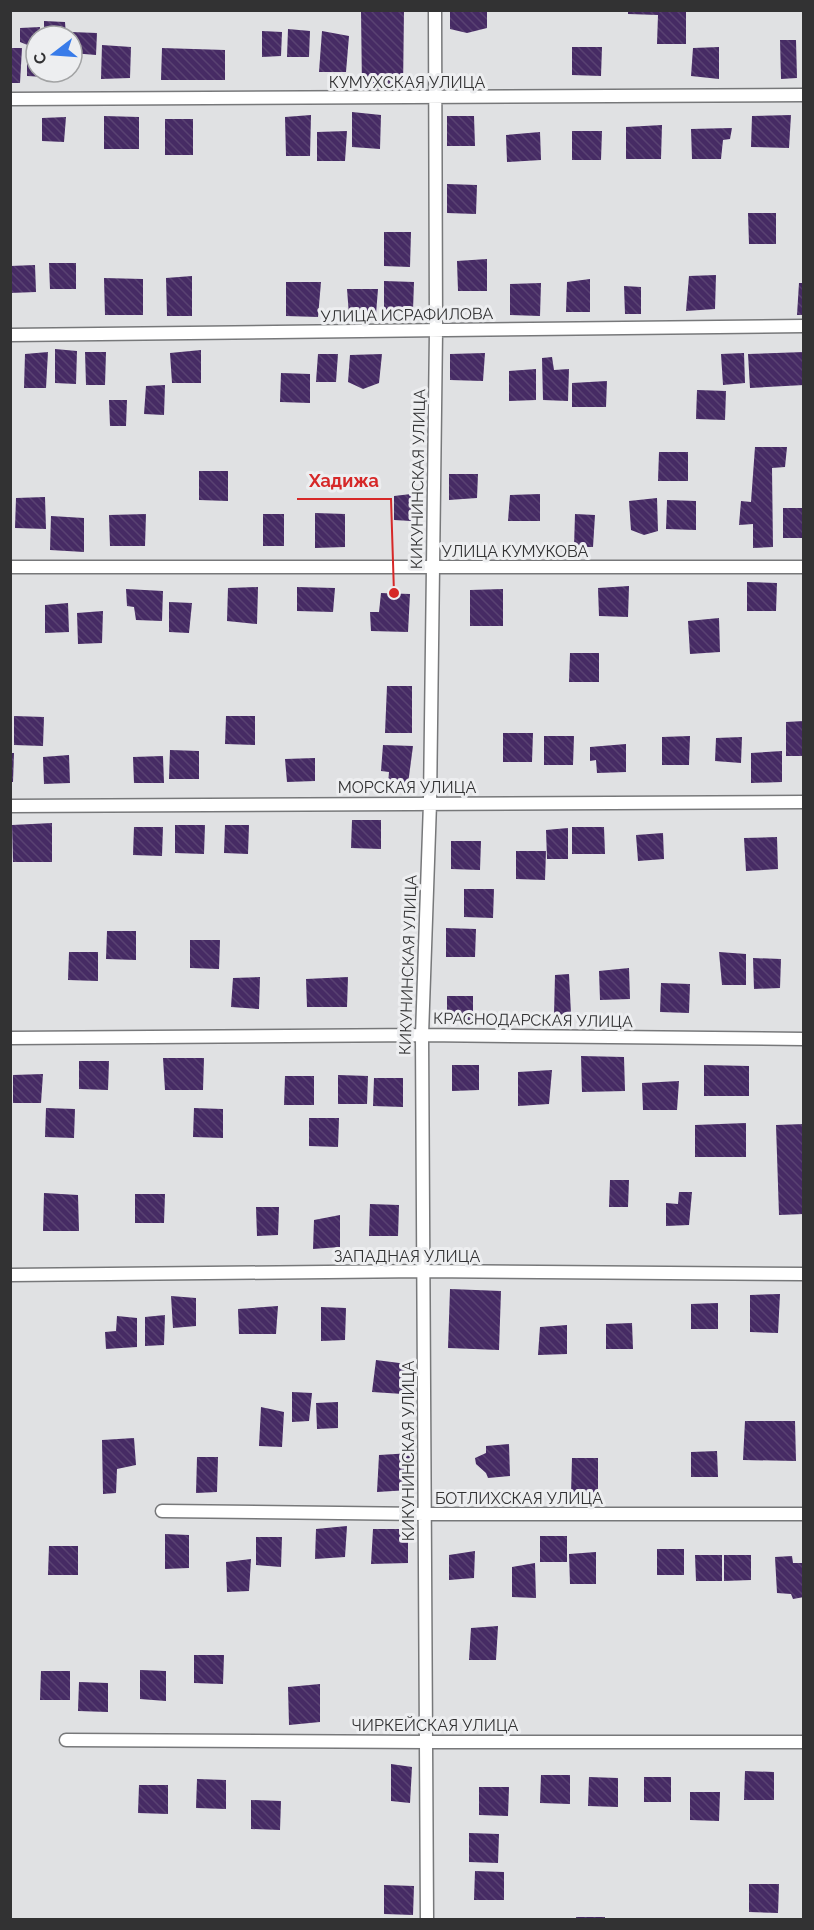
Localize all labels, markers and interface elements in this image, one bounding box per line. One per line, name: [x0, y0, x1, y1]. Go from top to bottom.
north arrow: [24, 24, 84, 84]
text: С: [29, 50, 51, 66]
street label: КУМУХСКАЯ УЛИЦА: [329, 73, 485, 92]
street label: УЛИЦА ИСРАФИЛОВА: [321, 304, 494, 326]
street label: КИКУНИНСКАЯ УЛИЦА: [407, 388, 429, 569]
callout: Хадижа: [297, 463, 391, 499]
text: Хадижа: [308, 470, 379, 491]
street label: УЛИЦА КУМУКОВА: [442, 542, 588, 561]
street label: МОРСКАЯ УЛИЦА: [338, 778, 476, 797]
street label: КИКУНИНСКАЯ УЛИЦА: [395, 874, 421, 1056]
street label: КРАСНОДАРСКАЯ УЛИЦА: [433, 1009, 633, 1031]
street label: ЗАПАДНАЯ УЛИЦА: [334, 1247, 480, 1266]
street label: КИКУНИНСКАЯ УЛИЦА: [399, 1361, 418, 1541]
street label: БОТЛИХСКАЯ УЛИЦА: [435, 1489, 603, 1508]
street label: ЧИРКЕЙСКАЯ УЛИЦА: [352, 1716, 519, 1735]

